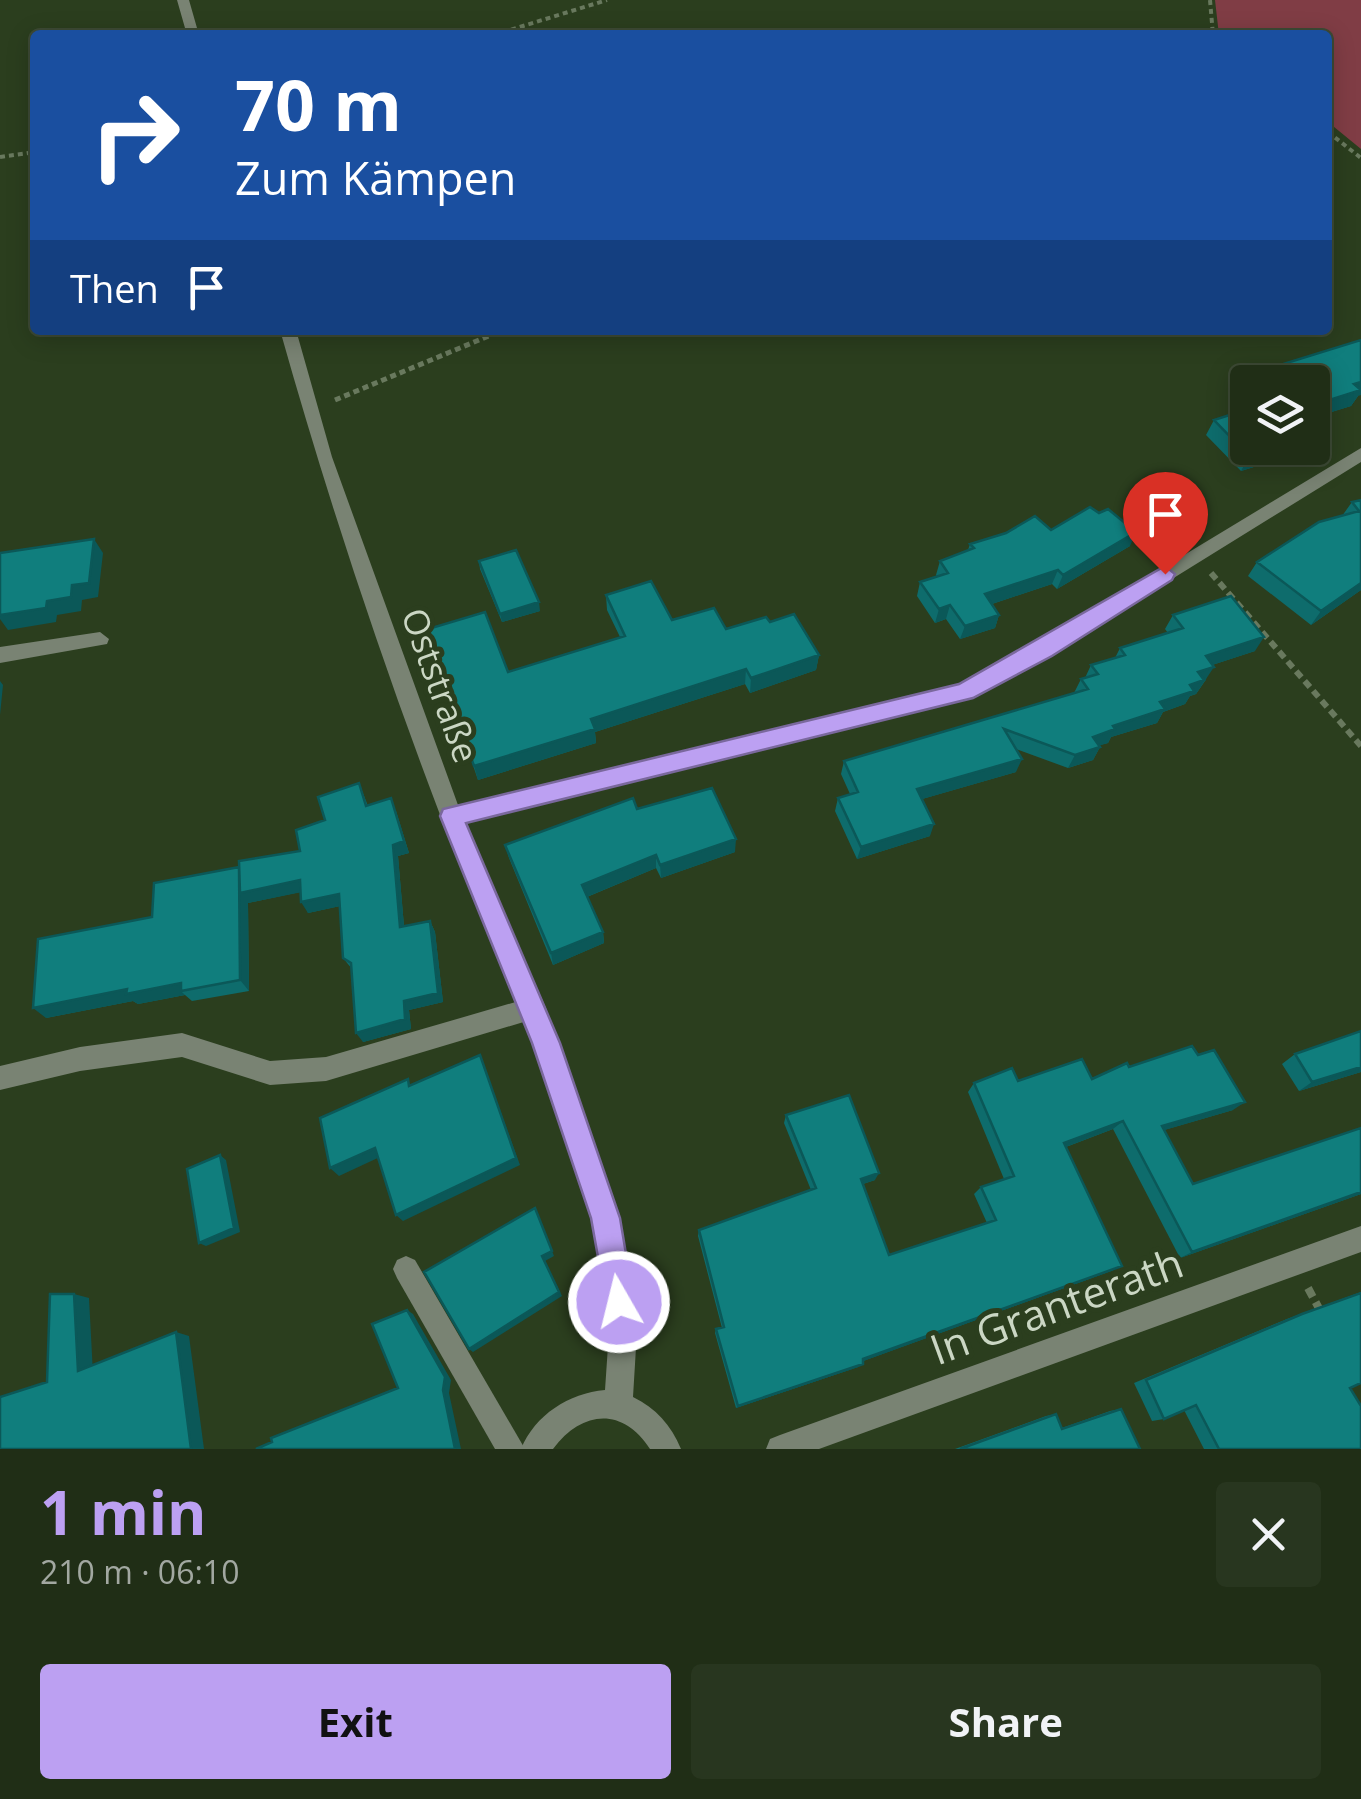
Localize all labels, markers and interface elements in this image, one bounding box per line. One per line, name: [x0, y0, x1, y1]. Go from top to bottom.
text: 70 m: [235, 56, 402, 152]
icon: right: [70, 70, 200, 200]
text: Zum Kämpen: [235, 147, 516, 208]
icon: arrive: [179, 260, 234, 315]
text: Then: [70, 262, 159, 314]
map controls: [1230, 365, 1330, 465]
button: layers: [1230, 365, 1330, 465]
pin: [1123, 472, 1208, 575]
icon: arrive: [1138, 487, 1193, 542]
street label: Oststraße: [391, 601, 491, 769]
street label: In Granterath: [922, 1233, 1190, 1377]
position arrow: [567, 1250, 671, 1354]
text: 1 min: [40, 1471, 207, 1553]
button: close: [1216, 1482, 1321, 1587]
text: 210 m · 06:10: [40, 1550, 239, 1593]
button: Exit: [40, 1664, 671, 1779]
button: Share: [691, 1664, 1321, 1779]

